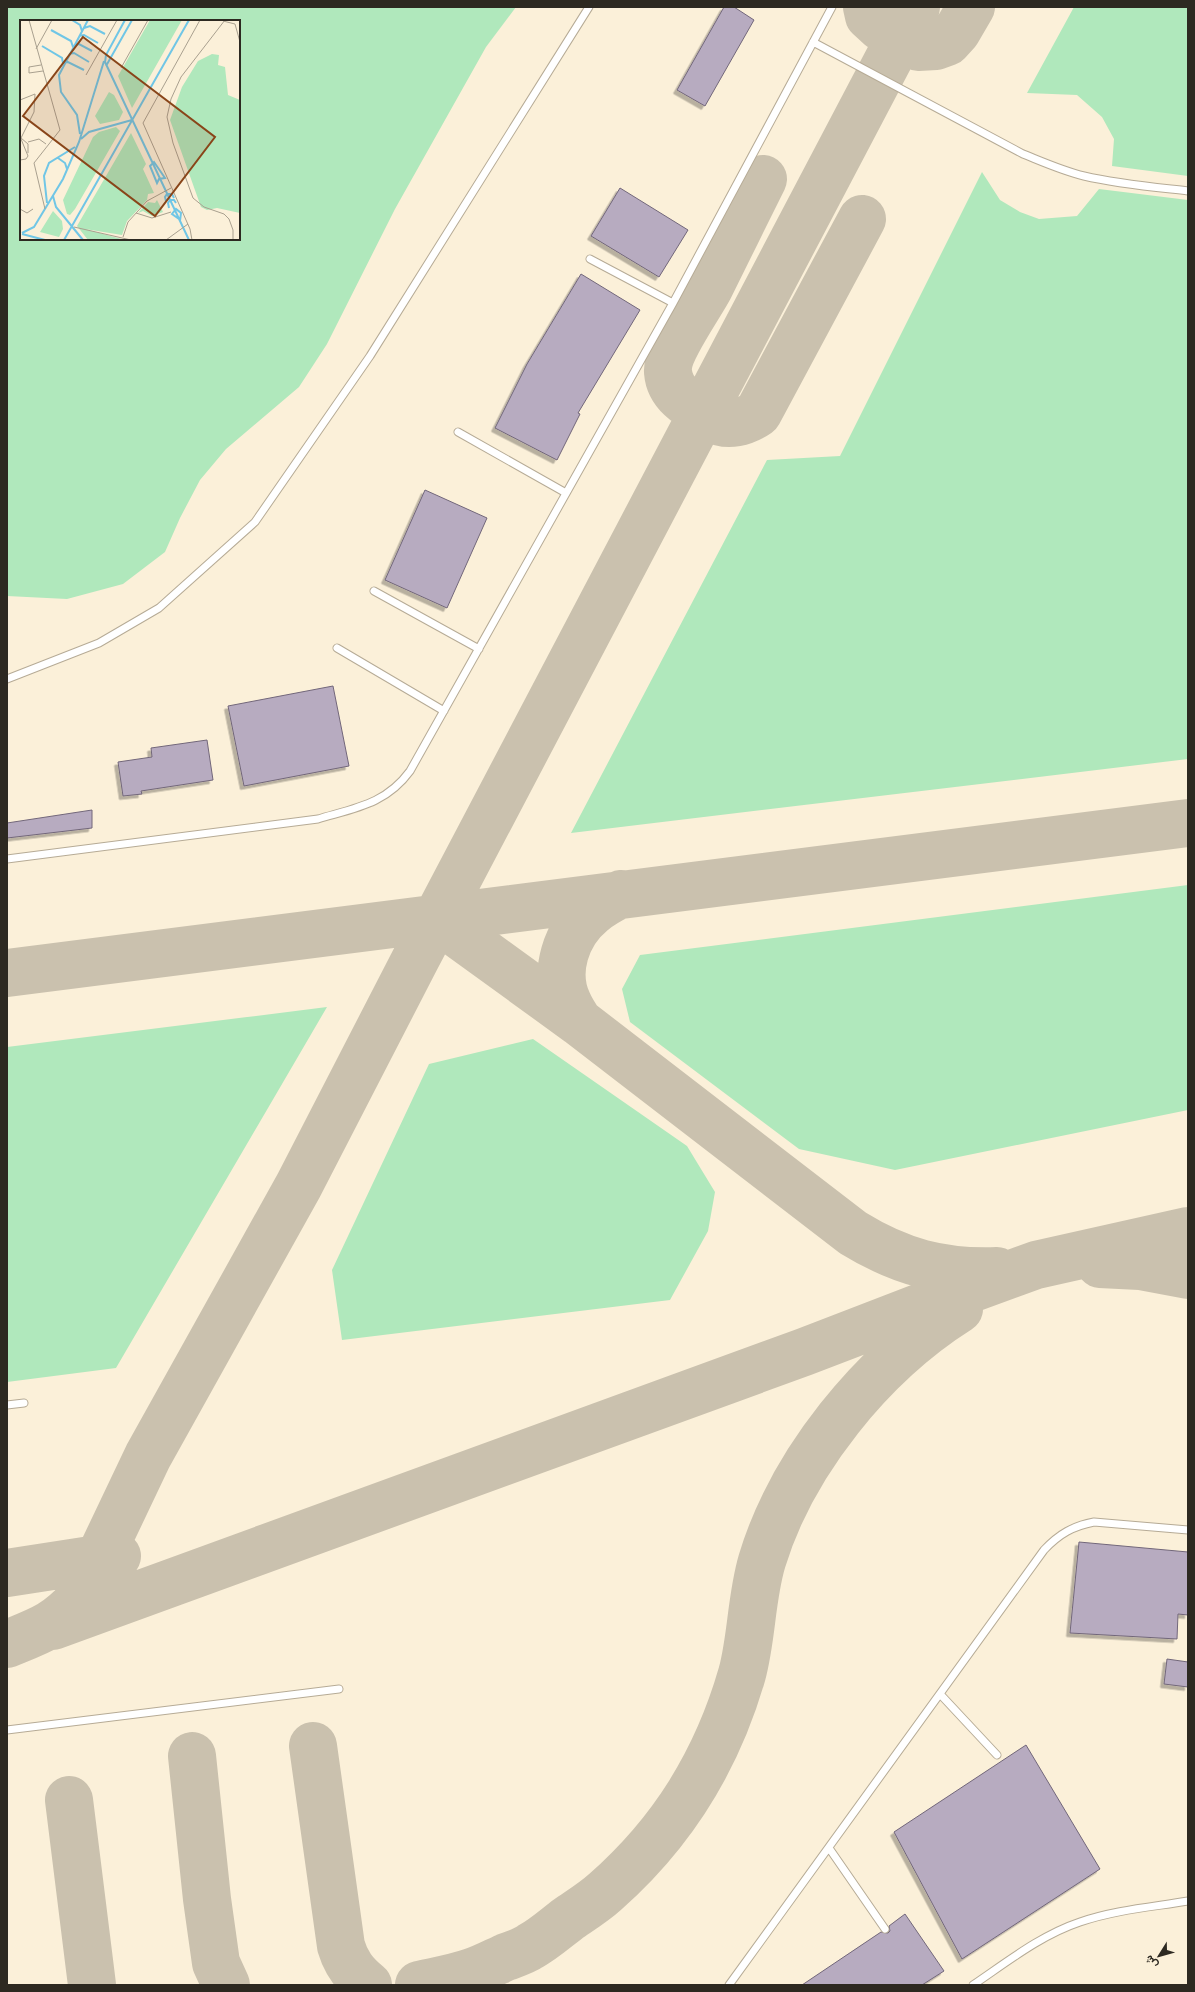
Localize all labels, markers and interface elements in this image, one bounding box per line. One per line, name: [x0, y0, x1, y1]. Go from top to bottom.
inset map: [20, 20, 240, 240]
north arrow: [1139, 1936, 1179, 1976]
text: ش: [1142, 1953, 1161, 1971]

